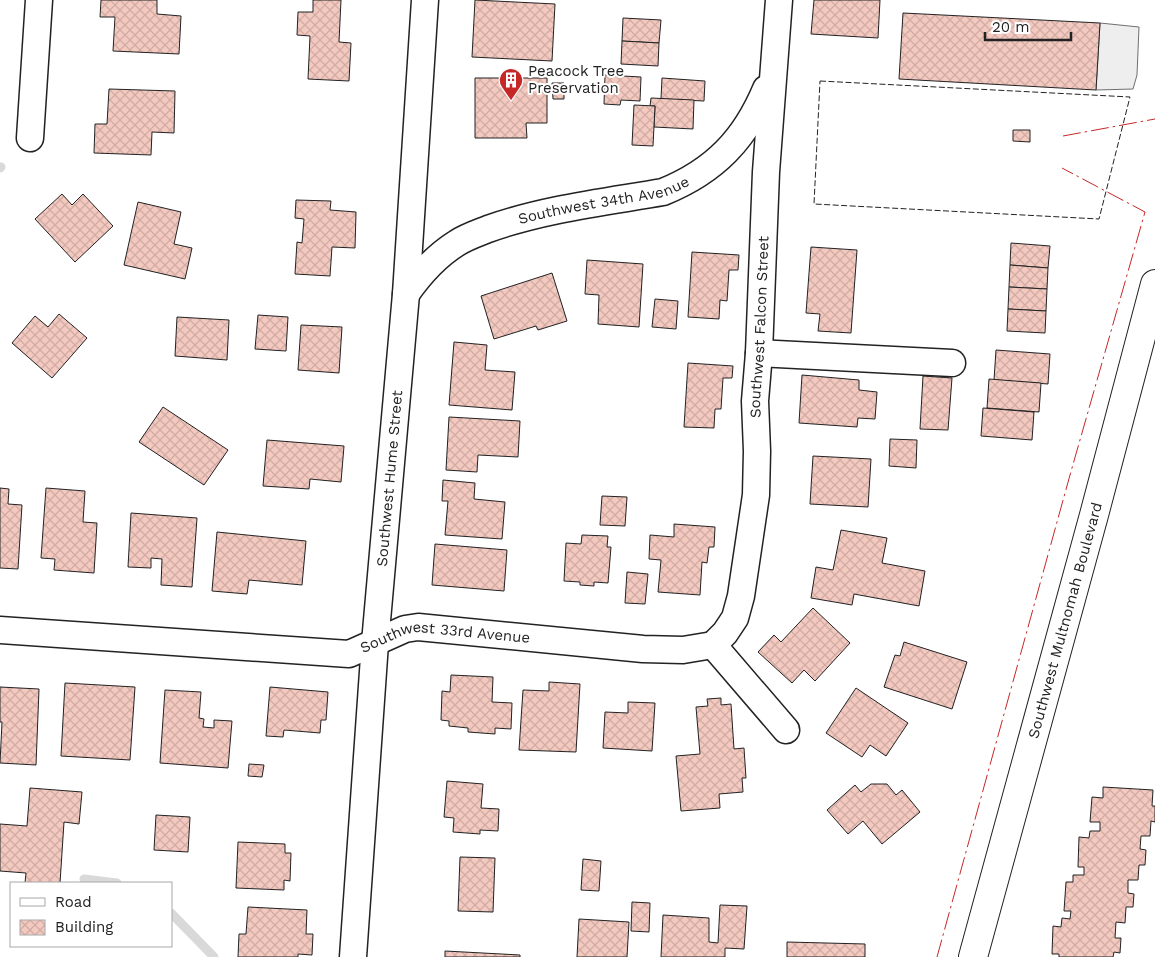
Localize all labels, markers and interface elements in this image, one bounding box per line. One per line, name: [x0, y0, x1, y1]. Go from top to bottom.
scale bar: [985, 10, 1071, 42]
text: 20 m: [992, 18, 1030, 36]
place label: Peacock Tree Preservation: [528, 62, 624, 97]
building icon: Peacock Tree Preservation: [498, 67, 524, 101]
street label: Southwest 34th Avenue: [516, 172, 692, 228]
street label: Southwest Falcon Street: [746, 235, 773, 418]
street label: Southwest Hume Street: [373, 389, 406, 567]
street label: Southwest Multnomah Boulevard: [1024, 500, 1106, 741]
street label: Southwest 33rd Avenue: [357, 618, 531, 657]
legend: [10, 882, 172, 947]
text: Road: [55, 893, 92, 911]
text: Building: [55, 918, 113, 936]

